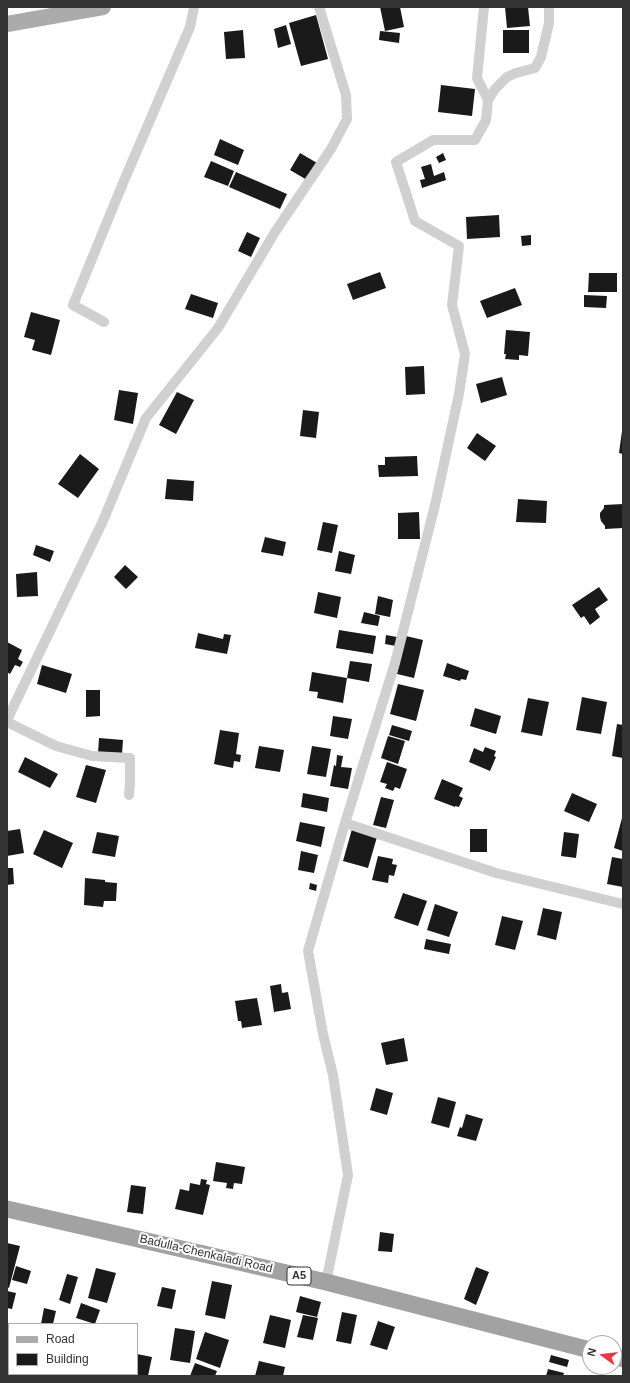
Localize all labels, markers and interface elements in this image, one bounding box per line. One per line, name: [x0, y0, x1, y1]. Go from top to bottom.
street label: Badulla-Chenkaladi Road: [138, 1232, 274, 1276]
road number: A5: [287, 1267, 311, 1285]
legend: [8, 1323, 138, 1375]
text: Road: [46, 1332, 75, 1346]
north arrow: [582, 1335, 622, 1375]
text: N: [585, 1347, 598, 1358]
text: Building: [46, 1352, 89, 1366]

